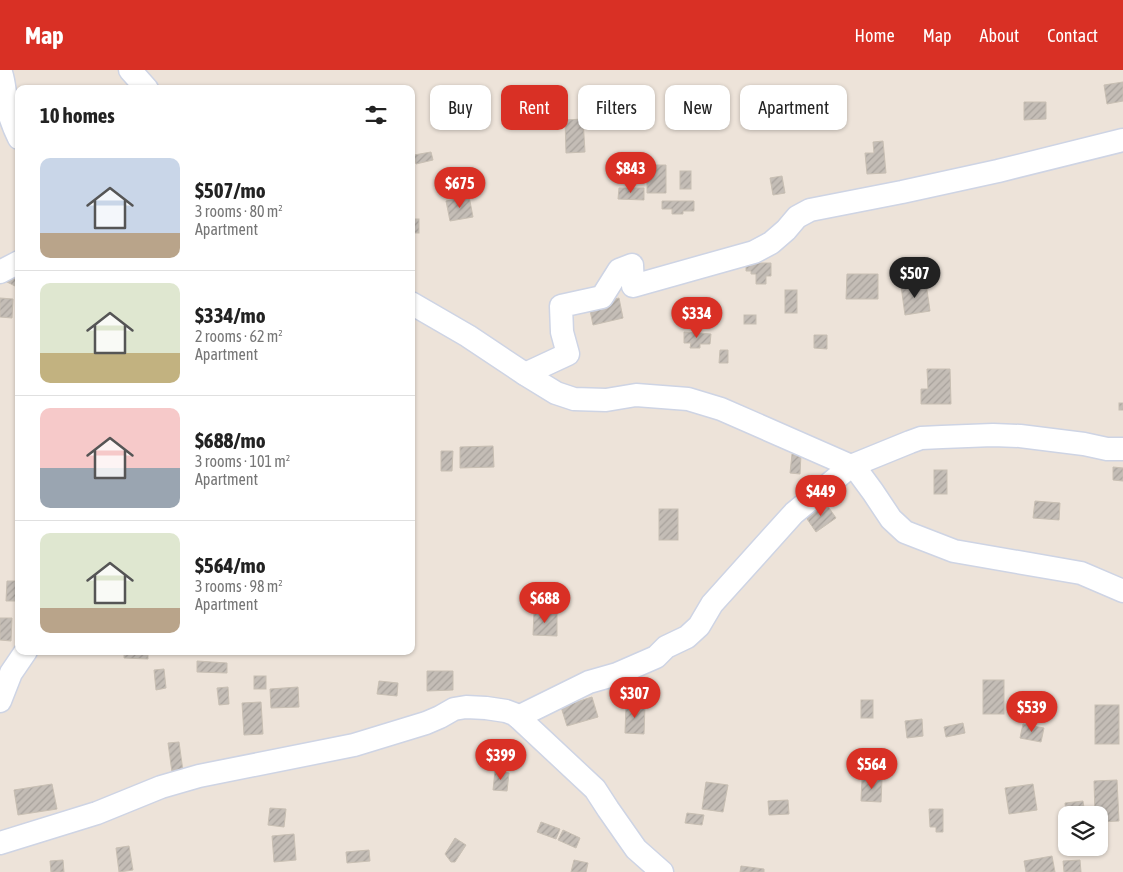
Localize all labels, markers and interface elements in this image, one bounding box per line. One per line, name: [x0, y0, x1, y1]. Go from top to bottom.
text: Map: [25, 22, 64, 49]
text: Home: [855, 25, 895, 46]
text: Map: [923, 25, 952, 46]
text: About: [980, 25, 1019, 46]
text: Contact: [1047, 25, 1098, 46]
chip: Buy: [430, 85, 491, 130]
chip: Rent: [501, 85, 568, 130]
chip: Filters: [578, 85, 655, 130]
chip: New: [665, 85, 730, 130]
chip: Apartment: [740, 85, 847, 130]
icon: filters: [362, 101, 390, 129]
text: 10 homes: [40, 103, 115, 127]
pin: $843: [601, 152, 661, 194]
text: $843: [616, 159, 646, 177]
pin: $675: [430, 166, 490, 209]
text: $675: [445, 174, 475, 192]
icon: home: [80, 178, 140, 238]
text: $507/mo: [195, 178, 266, 202]
text: 3 rooms · 80 m²: [195, 202, 283, 220]
text: Apartment: [195, 220, 258, 238]
pin: $507: [885, 256, 945, 299]
text: $507: [900, 264, 930, 282]
pin: $334: [667, 296, 727, 339]
icon: home: [80, 303, 140, 363]
text: $334/mo: [195, 303, 266, 327]
text: $334: [682, 304, 712, 322]
text: 2 rooms · 62 m²: [195, 327, 283, 345]
text: Apartment: [195, 345, 258, 363]
icon: home: [80, 428, 140, 488]
text: $688/mo: [195, 428, 266, 452]
text: 3 rooms · 101 m²: [195, 452, 290, 470]
text: Apartment: [195, 470, 258, 488]
pin: $449: [791, 474, 851, 517]
text: $449: [806, 482, 836, 500]
icon: home: [80, 553, 140, 613]
text: $564/mo: [195, 553, 266, 577]
text: 3 rooms · 98 m²: [195, 577, 283, 595]
pin: $688: [515, 582, 575, 624]
text: $688: [530, 589, 560, 607]
text: Apartment: [195, 595, 258, 613]
pin: $307: [605, 676, 665, 719]
text: $307: [620, 684, 650, 702]
pin: $539: [1002, 690, 1062, 733]
text: $539: [1017, 698, 1047, 716]
pin: $399: [471, 738, 531, 781]
text: $399: [486, 746, 516, 764]
pin: $564: [842, 748, 902, 790]
text: $564: [857, 755, 887, 773]
map controls: [1058, 806, 1108, 856]
button: layers: [1058, 806, 1108, 856]

